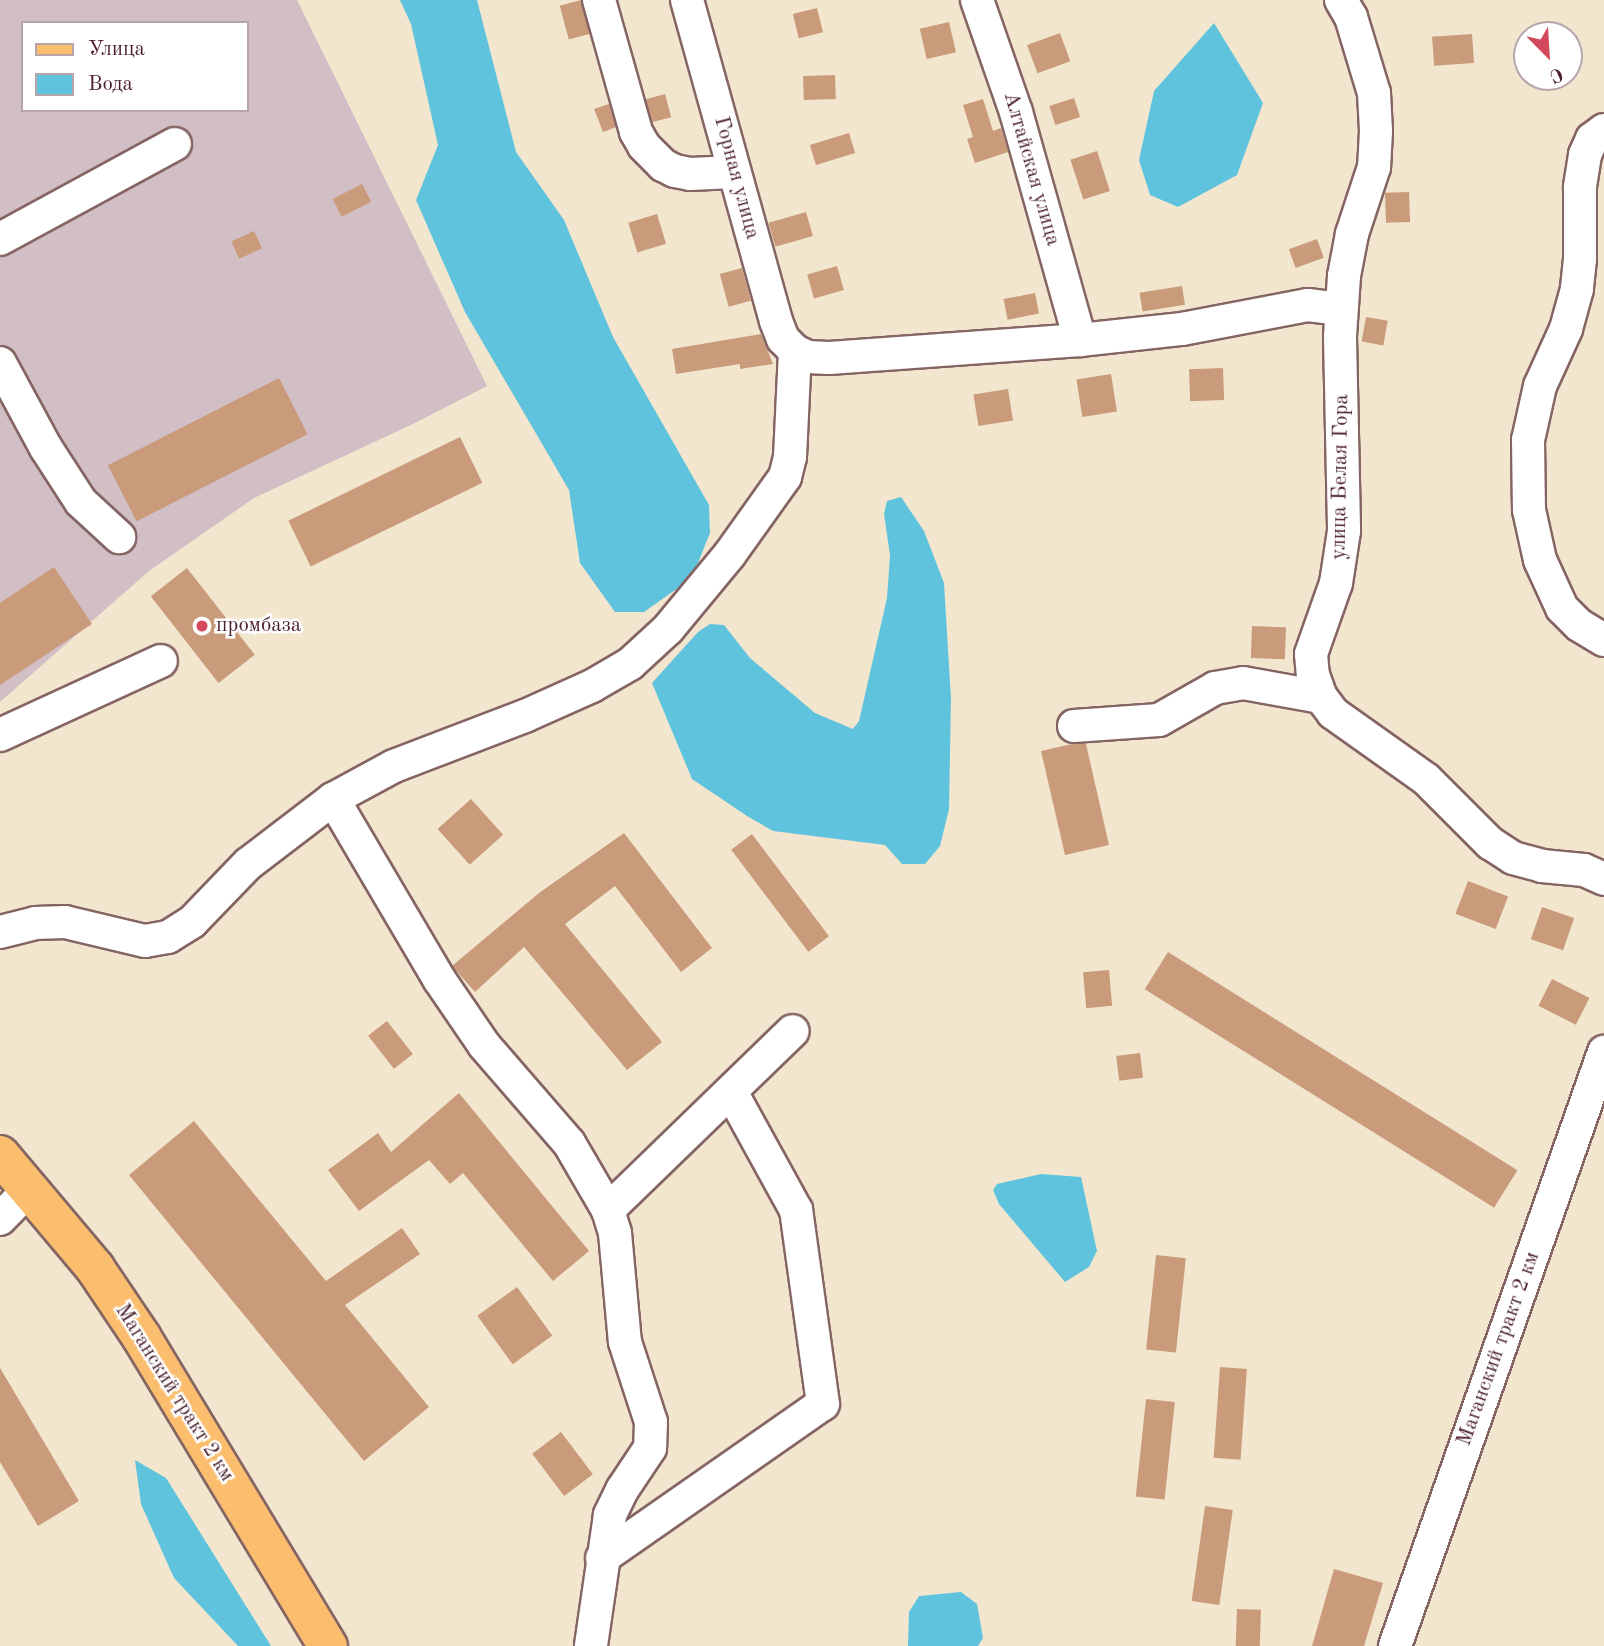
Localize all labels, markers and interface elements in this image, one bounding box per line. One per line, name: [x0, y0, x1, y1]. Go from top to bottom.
legend: [21, 21, 248, 112]
north arrow: [1513, 21, 1583, 91]
text: Улица: [88, 39, 145, 60]
text: С: [1546, 63, 1566, 85]
text: Вода: [88, 74, 133, 95]
street label: Алтайская улица: [997, 89, 1065, 249]
street label: Горная улица: [708, 114, 764, 242]
street label: улица Белая Гора: [1327, 394, 1355, 560]
place label: промбаза: [216, 613, 301, 639]
marker: промбаза: [194, 618, 210, 634]
street label: Маганский тракт 2 км: [1452, 1249, 1546, 1449]
street label: Маганский тракт 2 км: [109, 1300, 239, 1486]

